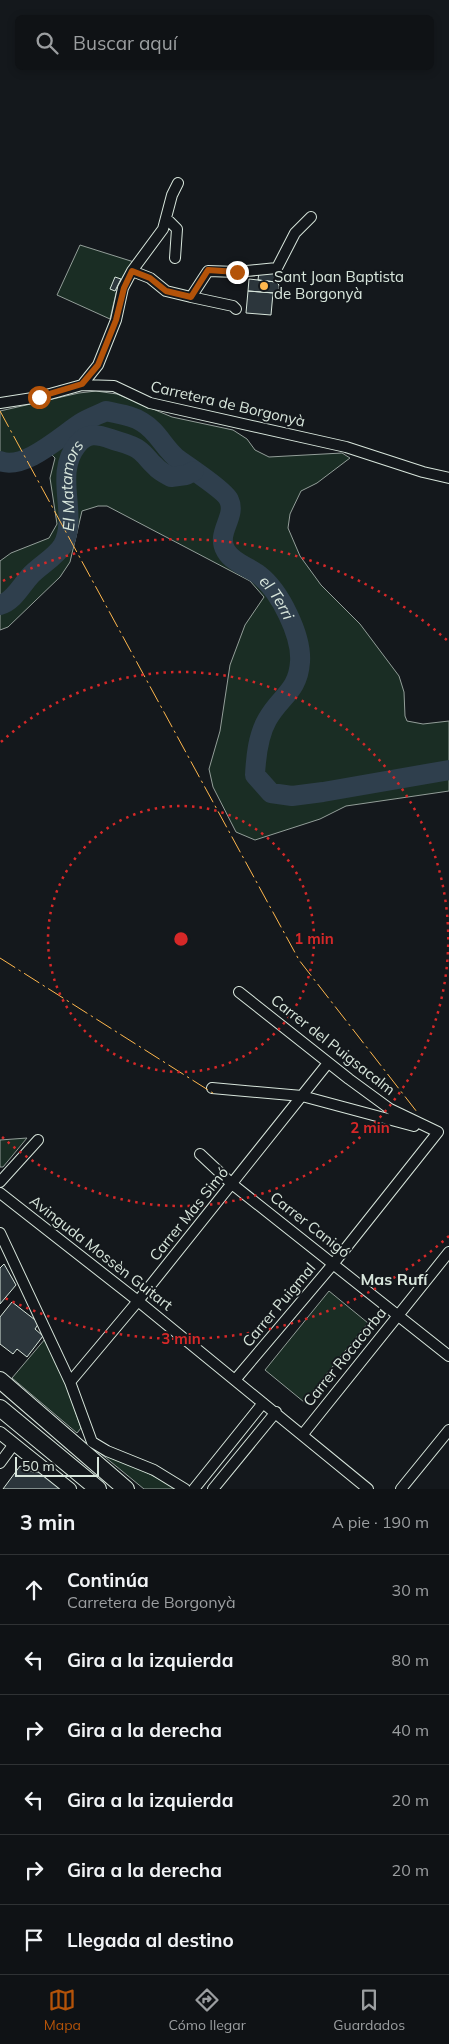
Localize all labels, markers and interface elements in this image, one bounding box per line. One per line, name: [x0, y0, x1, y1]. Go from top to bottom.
search box: [15, 15, 434, 70]
icon: search: [33, 29, 61, 57]
text: Buscar aquí: [73, 31, 177, 55]
route end: [226, 261, 249, 284]
place label: Sant Joan Baptista de Borgonyà: [274, 267, 404, 303]
marker: Sant Joan Baptista de Borgonyà: [258, 280, 270, 292]
street label: Carretera de Borgonyà: [149, 376, 307, 431]
route start: [28, 386, 51, 409]
water label: El Matamors: [56, 435, 88, 532]
water label: el Terri: [255, 571, 299, 623]
text: 1 min: [294, 929, 334, 948]
centre of rings: [172, 930, 190, 948]
street label: Carrer del Puigsacalm: [267, 990, 399, 1099]
text: 2 min: [350, 1118, 390, 1137]
street label: Carrer Mas Simó: [145, 1163, 232, 1264]
street label: Carrer Canigó: [267, 1187, 354, 1262]
street label: Avinguda Mossèn Guitart: [26, 1191, 177, 1314]
street label: Carrer Puigmal: [238, 1259, 319, 1351]
district label: Mas Rufí: [360, 1269, 429, 1289]
street label: Carrer Rocacorba: [299, 1303, 390, 1410]
text: 3 min: [161, 1329, 201, 1348]
scale bar: [15, 1454, 99, 1477]
text: 50 m: [22, 1457, 55, 1475]
text: 3 min: [20, 1509, 75, 1535]
text: A pie · 190 m: [332, 1512, 429, 1532]
text: Continúa: [67, 1568, 149, 1592]
icon: ahead: [20, 1576, 48, 1604]
text: 30 m: [392, 1580, 429, 1600]
text: Carretera de Borgonyà: [67, 1592, 236, 1612]
icon: left: [20, 1646, 48, 1674]
text: Gira a la izquierda: [67, 1648, 233, 1672]
text: 80 m: [392, 1650, 429, 1670]
icon: right: [20, 1716, 48, 1744]
text: Gira a la derecha: [67, 1718, 222, 1742]
text: 40 m: [392, 1720, 429, 1740]
icon: left: [20, 1786, 48, 1814]
text: Gira a la izquierda: [67, 1788, 233, 1812]
text: 20 m: [392, 1790, 429, 1810]
icon: right: [20, 1856, 48, 1884]
text: Gira a la derecha: [67, 1858, 222, 1882]
text: 20 m: [392, 1860, 429, 1880]
icon: arrive: [20, 1926, 48, 1954]
text: Llegada al destino: [67, 1928, 234, 1952]
tab: Mapa: [44, 1986, 81, 2034]
tab: Cómo llegar: [169, 1986, 246, 2034]
tab: Guardados: [333, 1986, 405, 2034]

